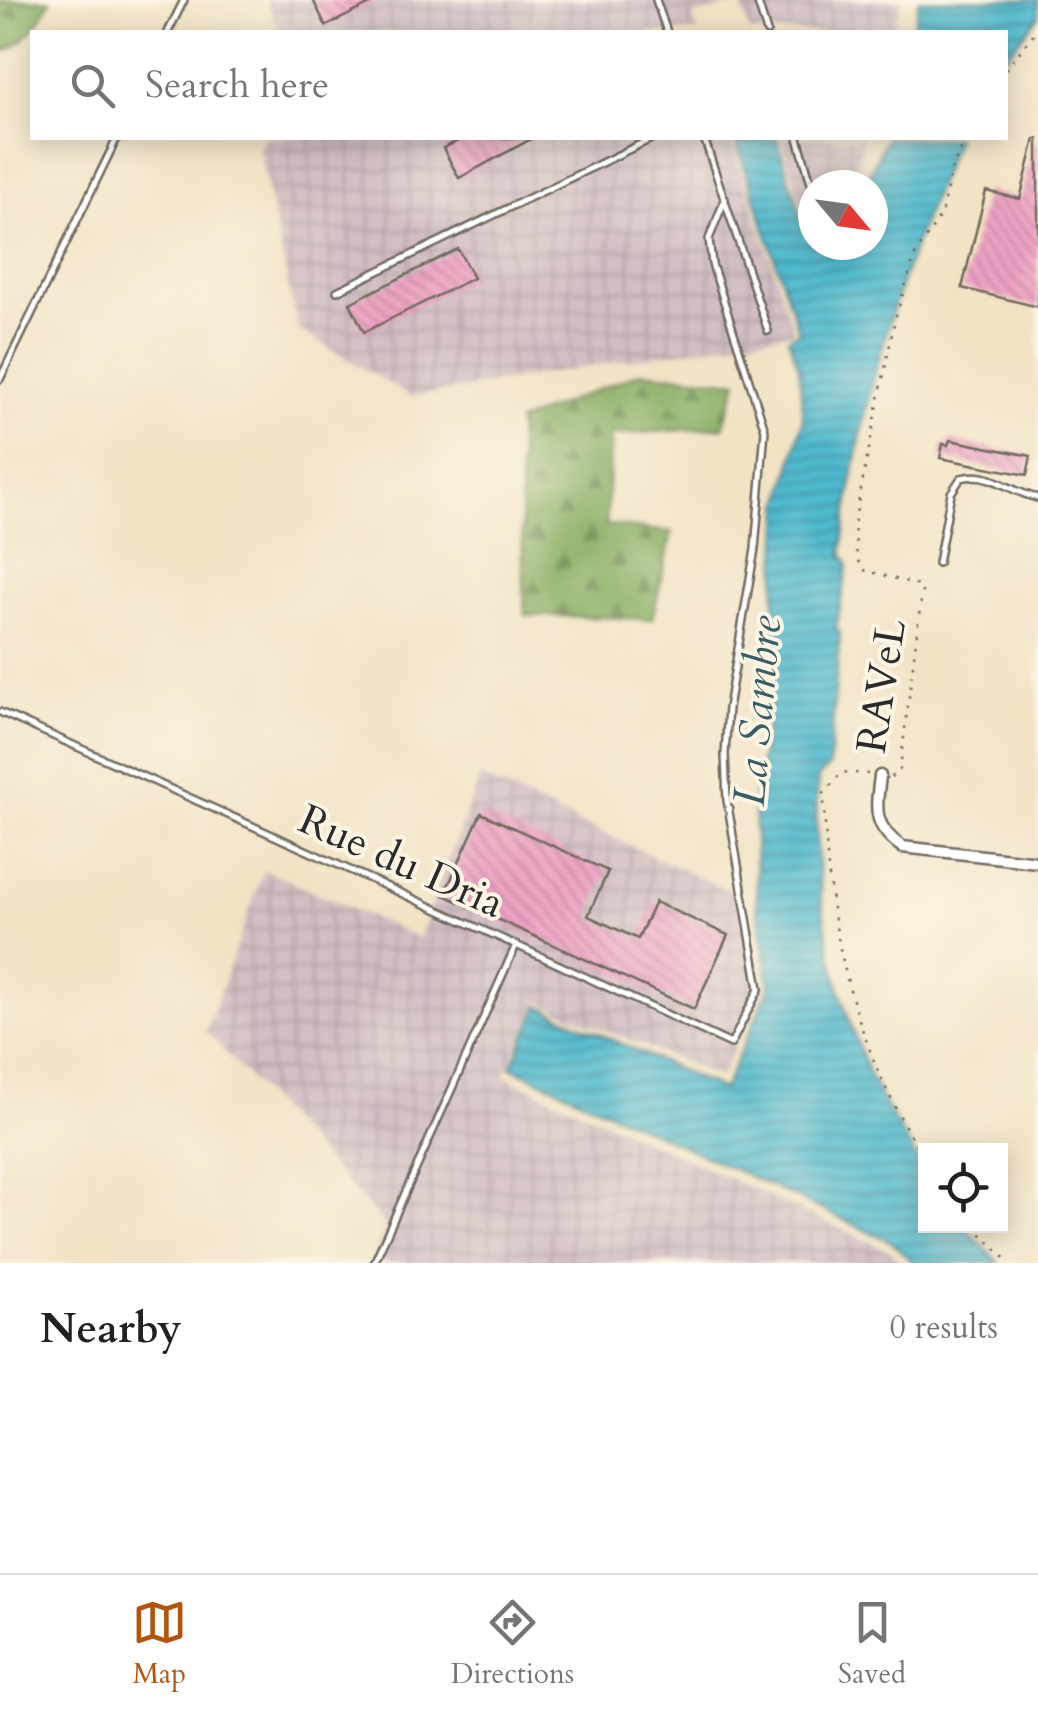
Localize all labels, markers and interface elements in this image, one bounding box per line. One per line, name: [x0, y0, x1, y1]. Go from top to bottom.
search box: [30, 30, 1008, 140]
icon: search: [65, 58, 120, 113]
text: Search here: [145, 59, 329, 111]
north arrow: [798, 170, 888, 260]
water label: La Sambre: [719, 613, 796, 809]
street label: RAVeL: [843, 615, 920, 757]
street label: Rue du Dria: [290, 791, 513, 932]
map controls: [918, 1143, 1008, 1233]
button: locate: [918, 1143, 1008, 1233]
text: Nearby: [40, 1300, 182, 1357]
text: 0 results: [890, 1306, 998, 1350]
tab: Map: [132, 1595, 187, 1693]
tab: Directions: [451, 1595, 574, 1693]
tab: Saved: [838, 1595, 906, 1693]

